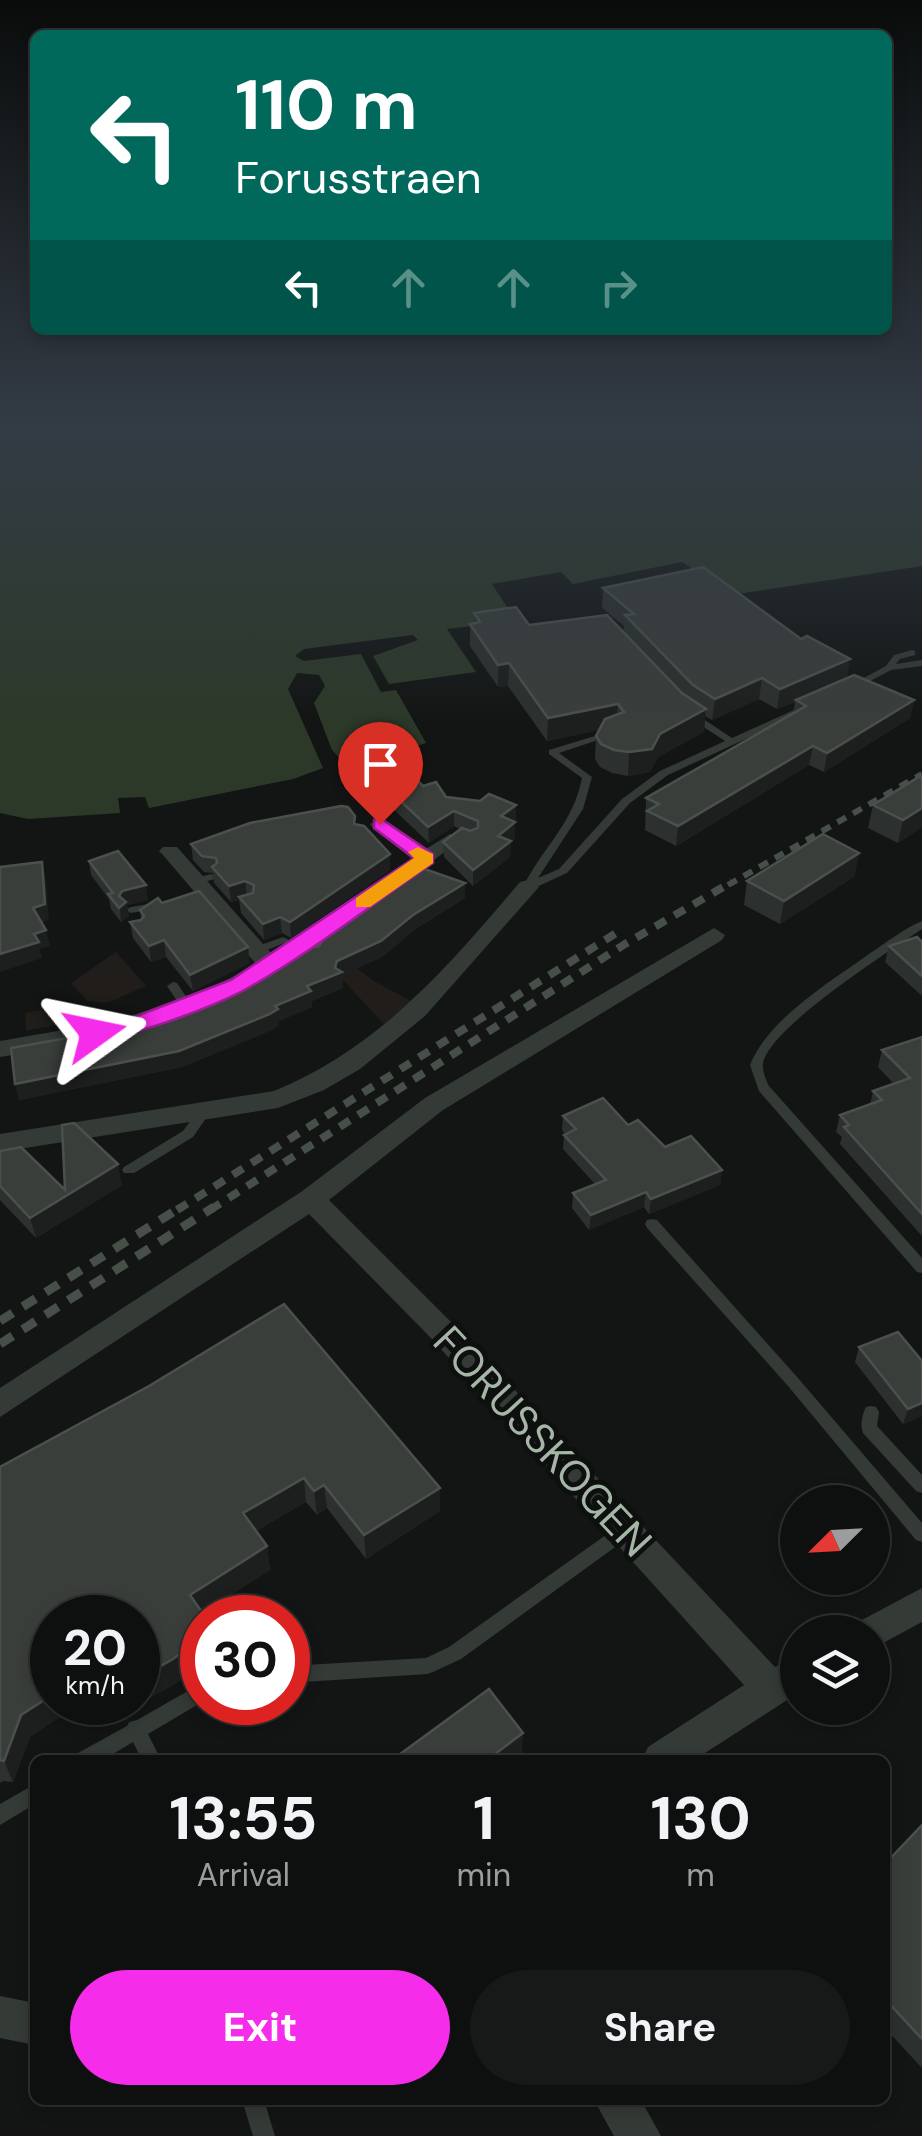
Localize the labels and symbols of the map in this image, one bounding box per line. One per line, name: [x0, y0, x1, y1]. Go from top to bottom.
pin: [338, 722, 423, 825]
position arrow: [43, 981, 147, 1085]
street label: FORUSSKOGEN: [422, 1314, 664, 1568]
north arrow: [780, 1485, 890, 1595]
speed limit sign: 30: [180, 1595, 310, 1725]

